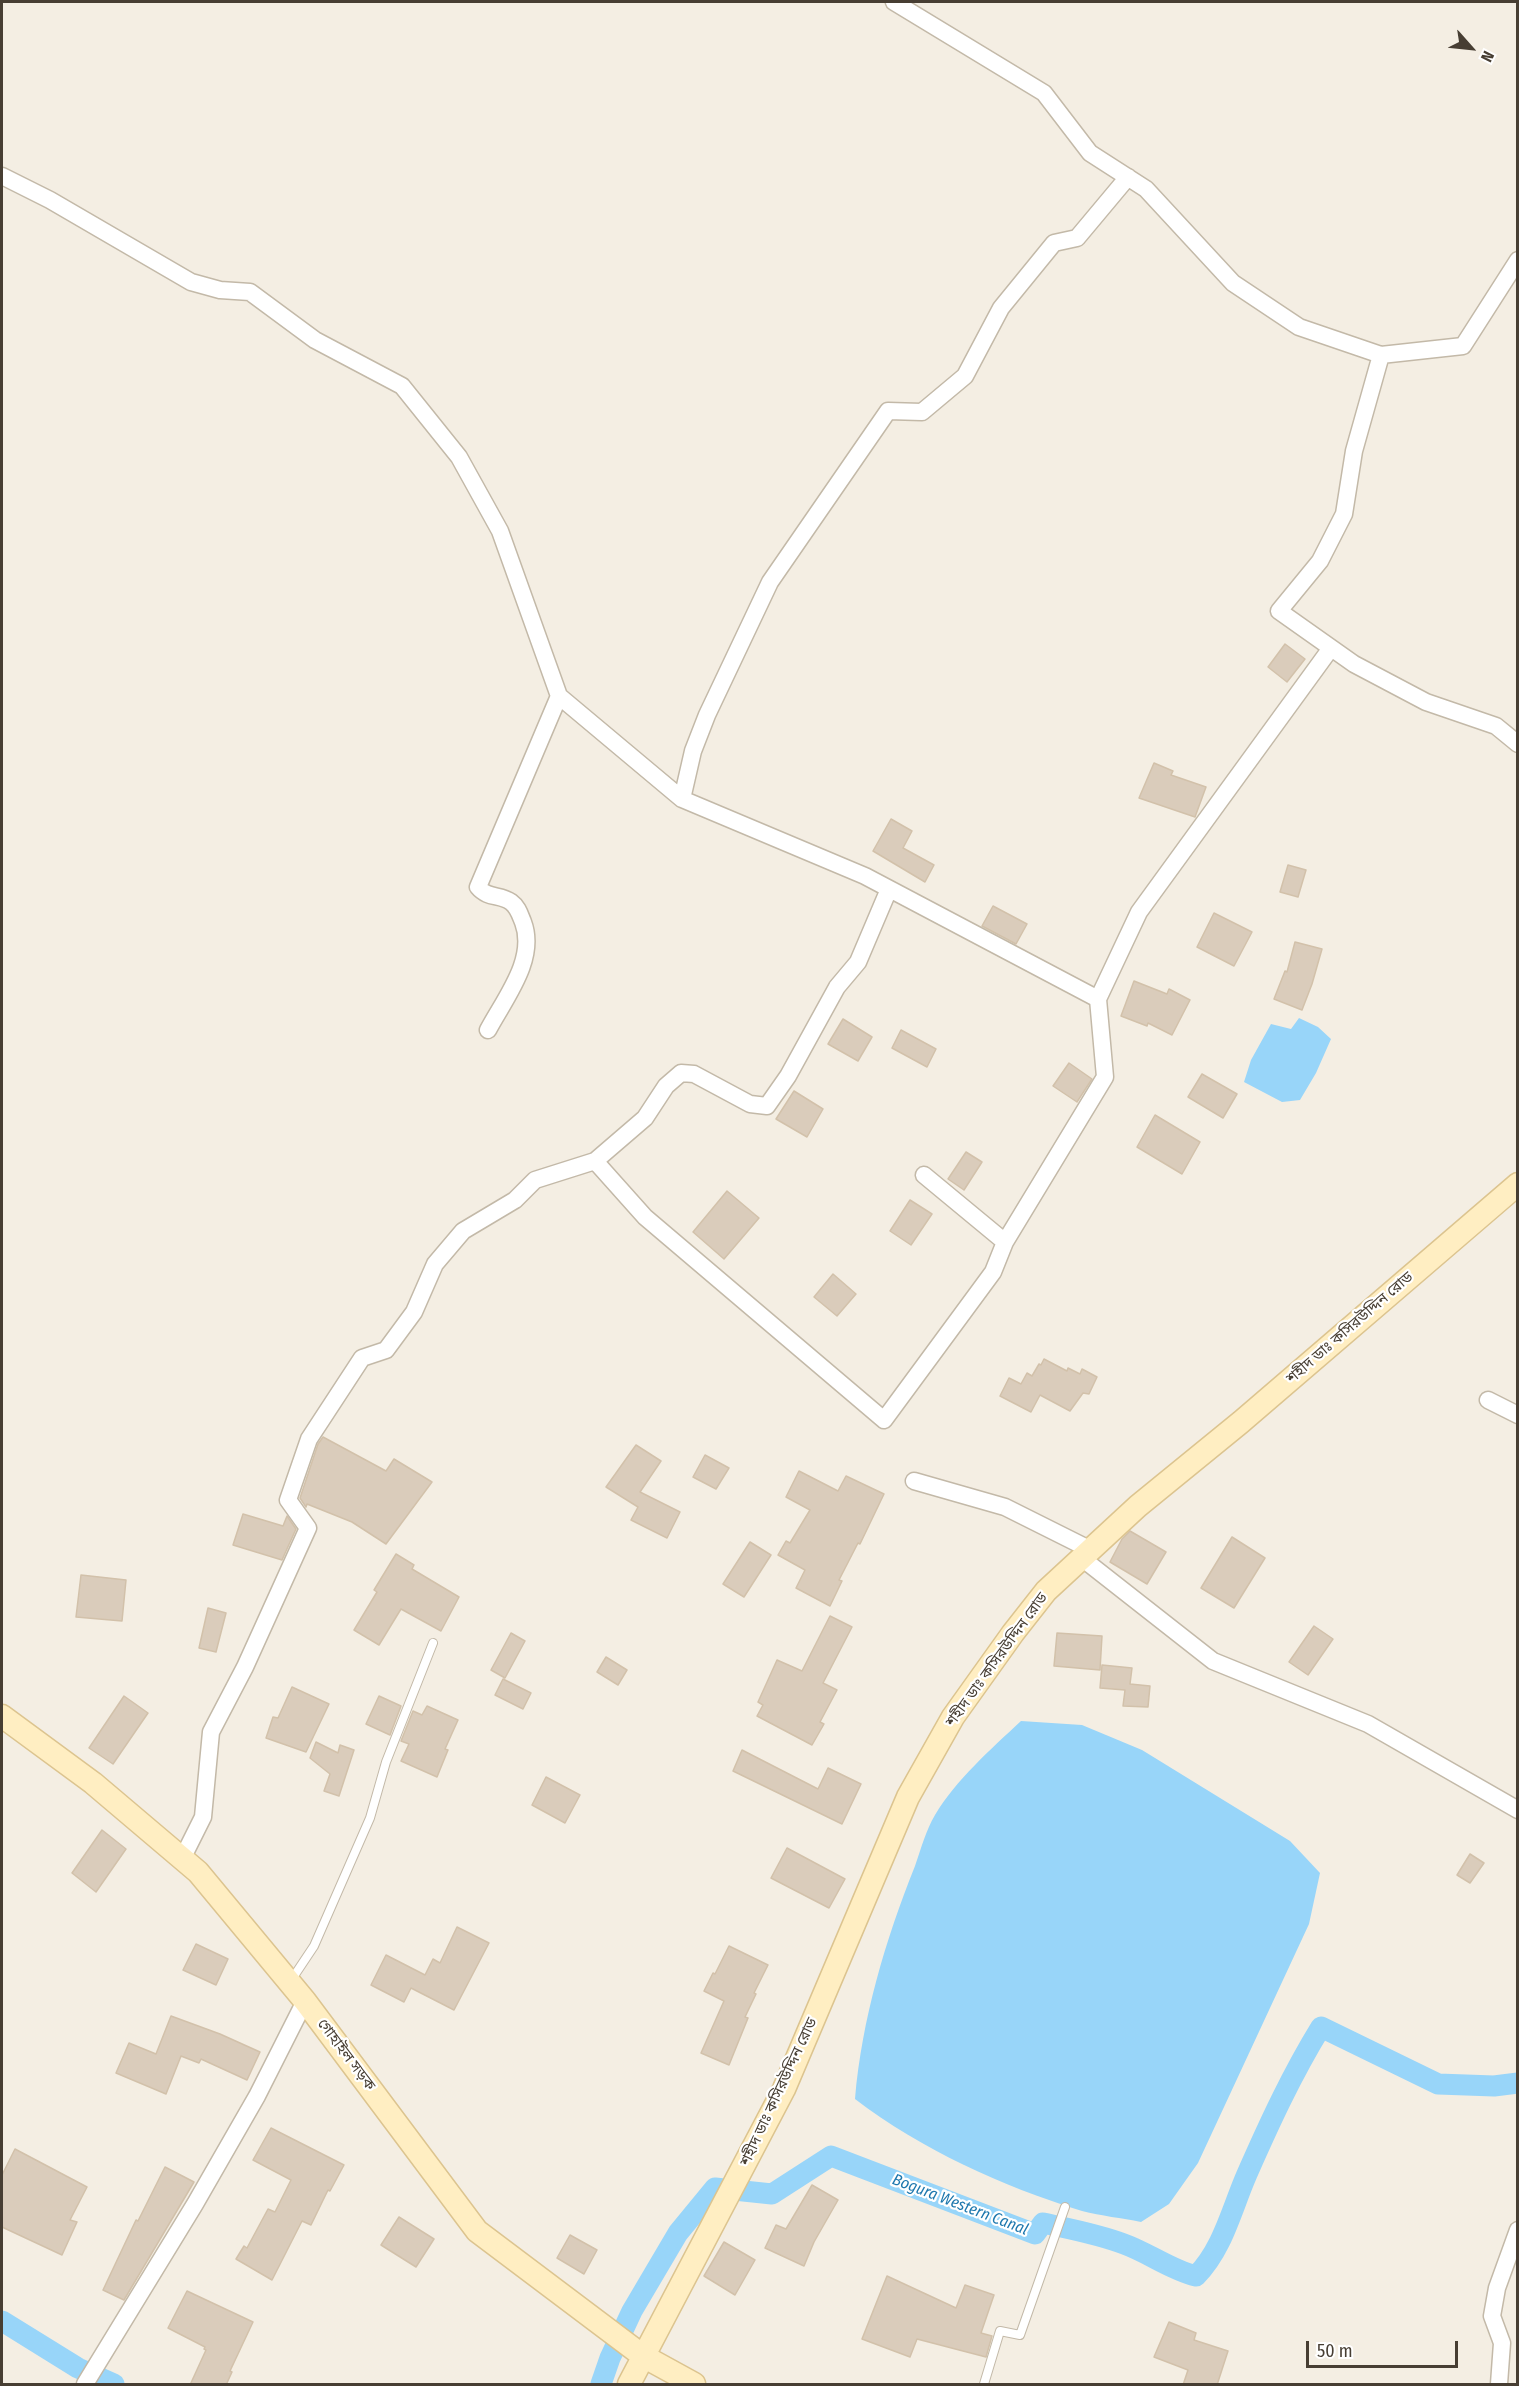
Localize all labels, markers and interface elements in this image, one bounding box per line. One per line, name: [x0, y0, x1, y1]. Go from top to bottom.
north arrow: [1441, 18, 1501, 78]
text: N: [1477, 48, 1498, 65]
street label: শহীদ ডাঃ কসিরউদ্দিন রোড: [1283, 1268, 1417, 1388]
street label: শহীদ ডাঃ কসিরউদ্দিন রোড: [942, 1589, 1052, 1731]
street label: শহীদ ডাঃ কসিরউদ্দিন রোড: [737, 2015, 821, 2169]
street label: গোহাইল সড়ক: [313, 2016, 379, 2094]
water label: Bogura Western Canal: [889, 2170, 1031, 2240]
scale bar: [1309, 2329, 1460, 2367]
text: 50 m: [1317, 2340, 1353, 2362]

